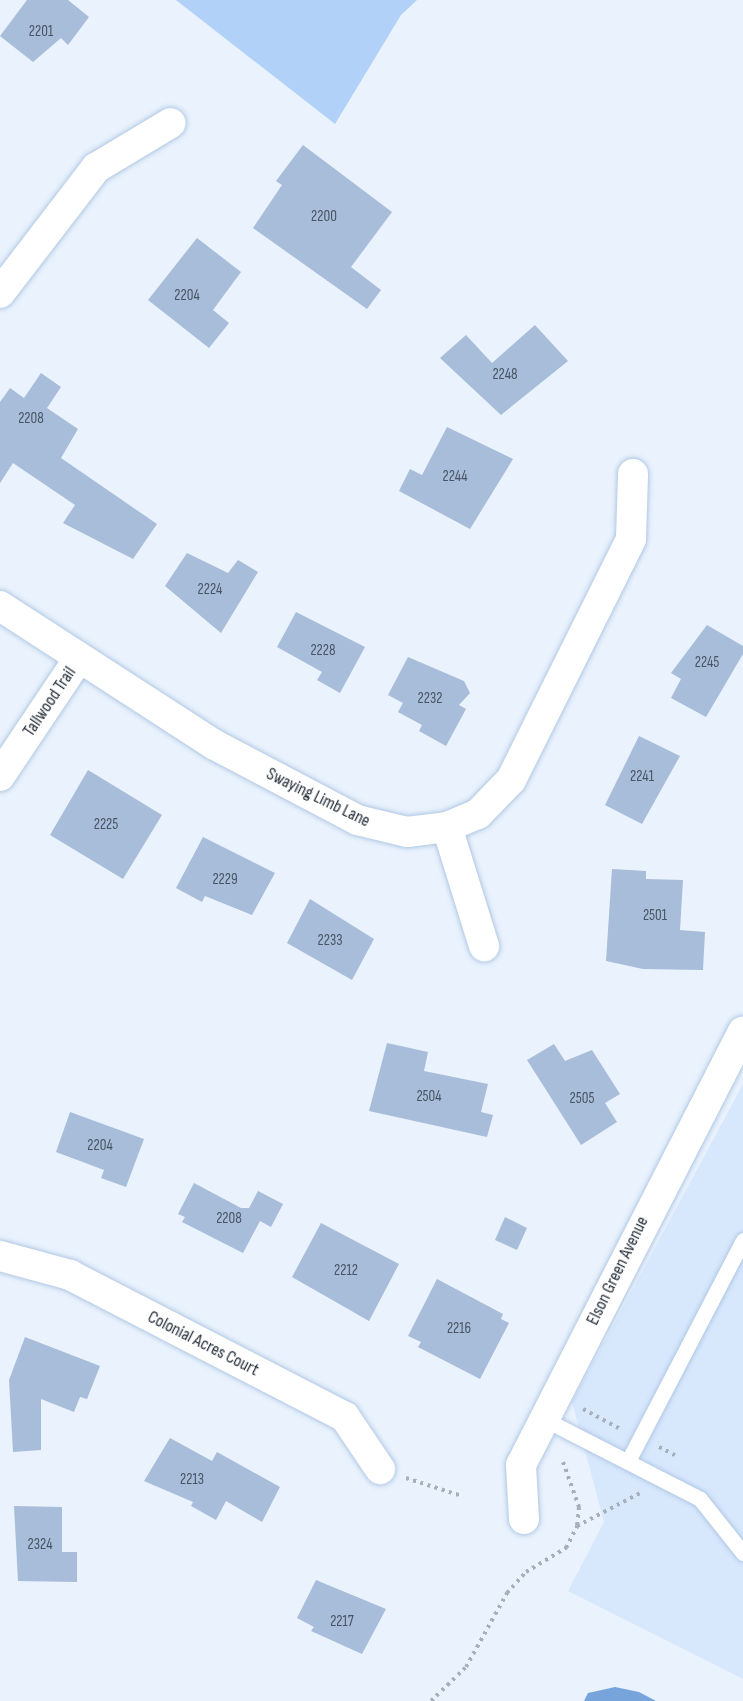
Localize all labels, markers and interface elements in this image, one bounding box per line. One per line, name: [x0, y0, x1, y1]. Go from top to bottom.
house number: 2201: [29, 23, 53, 41]
house number: 2200: [311, 208, 337, 226]
house number: 2204: [174, 287, 200, 305]
house number: 2248: [492, 366, 518, 384]
house number: 2208: [18, 410, 44, 428]
house number: 2244: [443, 468, 467, 486]
house number: 2224: [198, 581, 222, 599]
house number: 2228: [310, 642, 336, 660]
house number: 2245: [695, 654, 719, 672]
street label: Tallwood Trail: [19, 663, 81, 741]
house number: 2232: [418, 690, 442, 708]
street label: Swaying Limb Lane: [263, 764, 373, 832]
house number: 2241: [630, 768, 654, 786]
house number: 2225: [94, 816, 118, 834]
house number: 2229: [212, 871, 238, 889]
house number: 2501: [643, 907, 667, 925]
house number: 2233: [318, 932, 342, 950]
house number: 2504: [416, 1088, 442, 1106]
house number: 2505: [570, 1090, 594, 1108]
house number: 2204: [87, 1137, 113, 1155]
house number: 2208: [216, 1210, 242, 1228]
street label: Elson Green Avenue: [582, 1213, 654, 1329]
house number: 2212: [334, 1262, 358, 1280]
street label: Colonial Acres Court: [144, 1307, 262, 1381]
house number: 2216: [447, 1320, 471, 1338]
house number: 2213: [180, 1471, 204, 1489]
house number: 2324: [28, 1536, 52, 1554]
house number: 2217: [330, 1613, 354, 1631]

